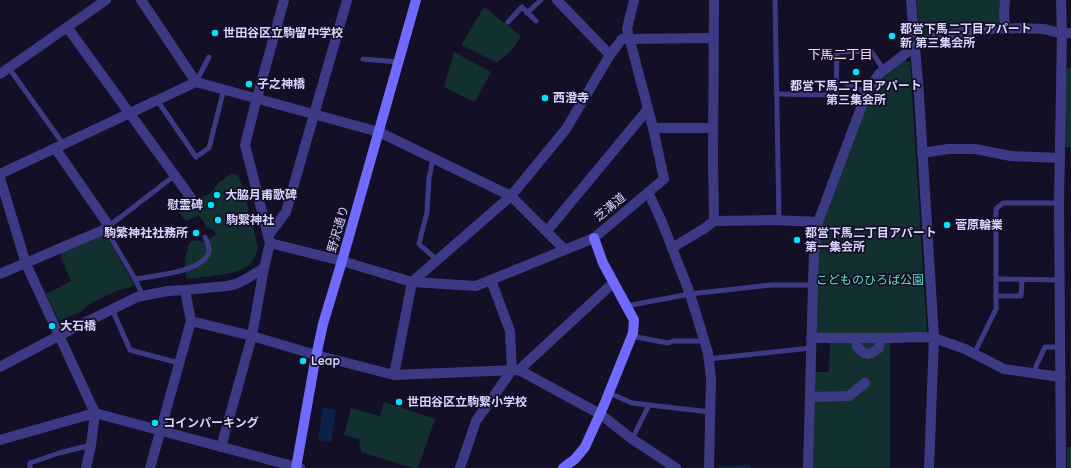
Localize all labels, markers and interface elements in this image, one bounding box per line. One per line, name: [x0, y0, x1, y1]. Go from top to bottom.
place label: 都営下馬二丁目アパート 新 第三集会所: [900, 21, 1032, 50]
place label: 世田谷区立駒留中学校: [223, 25, 343, 40]
marker: 世田谷区立駒留中学校: [210, 28, 220, 38]
marker: 都営下馬二丁目アパート 新 第三集会所: [887, 31, 897, 41]
district label: 下馬二丁目: [807, 46, 873, 62]
marker: 都営下馬二丁目アパート 第三集会所: [851, 67, 861, 77]
place label: 子之神橋: [257, 76, 306, 91]
place label: 都営下馬二丁目アパート 第三集会所: [790, 78, 922, 107]
marker: 子之神橋: [244, 79, 254, 89]
place label: 西澄寺: [553, 90, 589, 105]
marker: 西澄寺: [540, 93, 550, 103]
place label: 大脇月甫歌碑: [225, 187, 297, 202]
street label: 芝溝道: [591, 189, 628, 224]
marker: 大脇月甫歌碑: [212, 190, 222, 200]
place label: 慰霊碑: [167, 197, 203, 212]
marker: 慰霊碑: [206, 200, 216, 210]
street label: 野沢通り: [324, 204, 351, 254]
place label: 駒繋神社: [226, 212, 274, 227]
marker: 駒繋神社: [213, 215, 223, 225]
place label: 菅原輪業: [955, 217, 1003, 232]
marker: 菅原輪業: [942, 220, 952, 230]
place label: 駒繁神社社務所: [104, 225, 188, 240]
place label: 都営下馬二丁目アパート 第一集会所: [805, 225, 937, 254]
marker: 駒繁神社社務所: [191, 228, 201, 238]
marker: 都営下馬二丁目アパート 第一集会所: [792, 235, 802, 245]
park label: こどものひろば公園: [816, 272, 924, 287]
place label: 大石橋: [60, 318, 97, 333]
marker: 大石橋: [47, 321, 57, 331]
place label: Leap: [311, 353, 340, 368]
marker: Leap: [298, 356, 308, 366]
place label: 世田谷区立駒繋小学校: [407, 394, 527, 409]
marker: 世田谷区立駒繋小学校: [394, 397, 404, 407]
place label: コインパーキング: [163, 415, 259, 430]
marker: コインパーキング: [150, 418, 160, 428]

